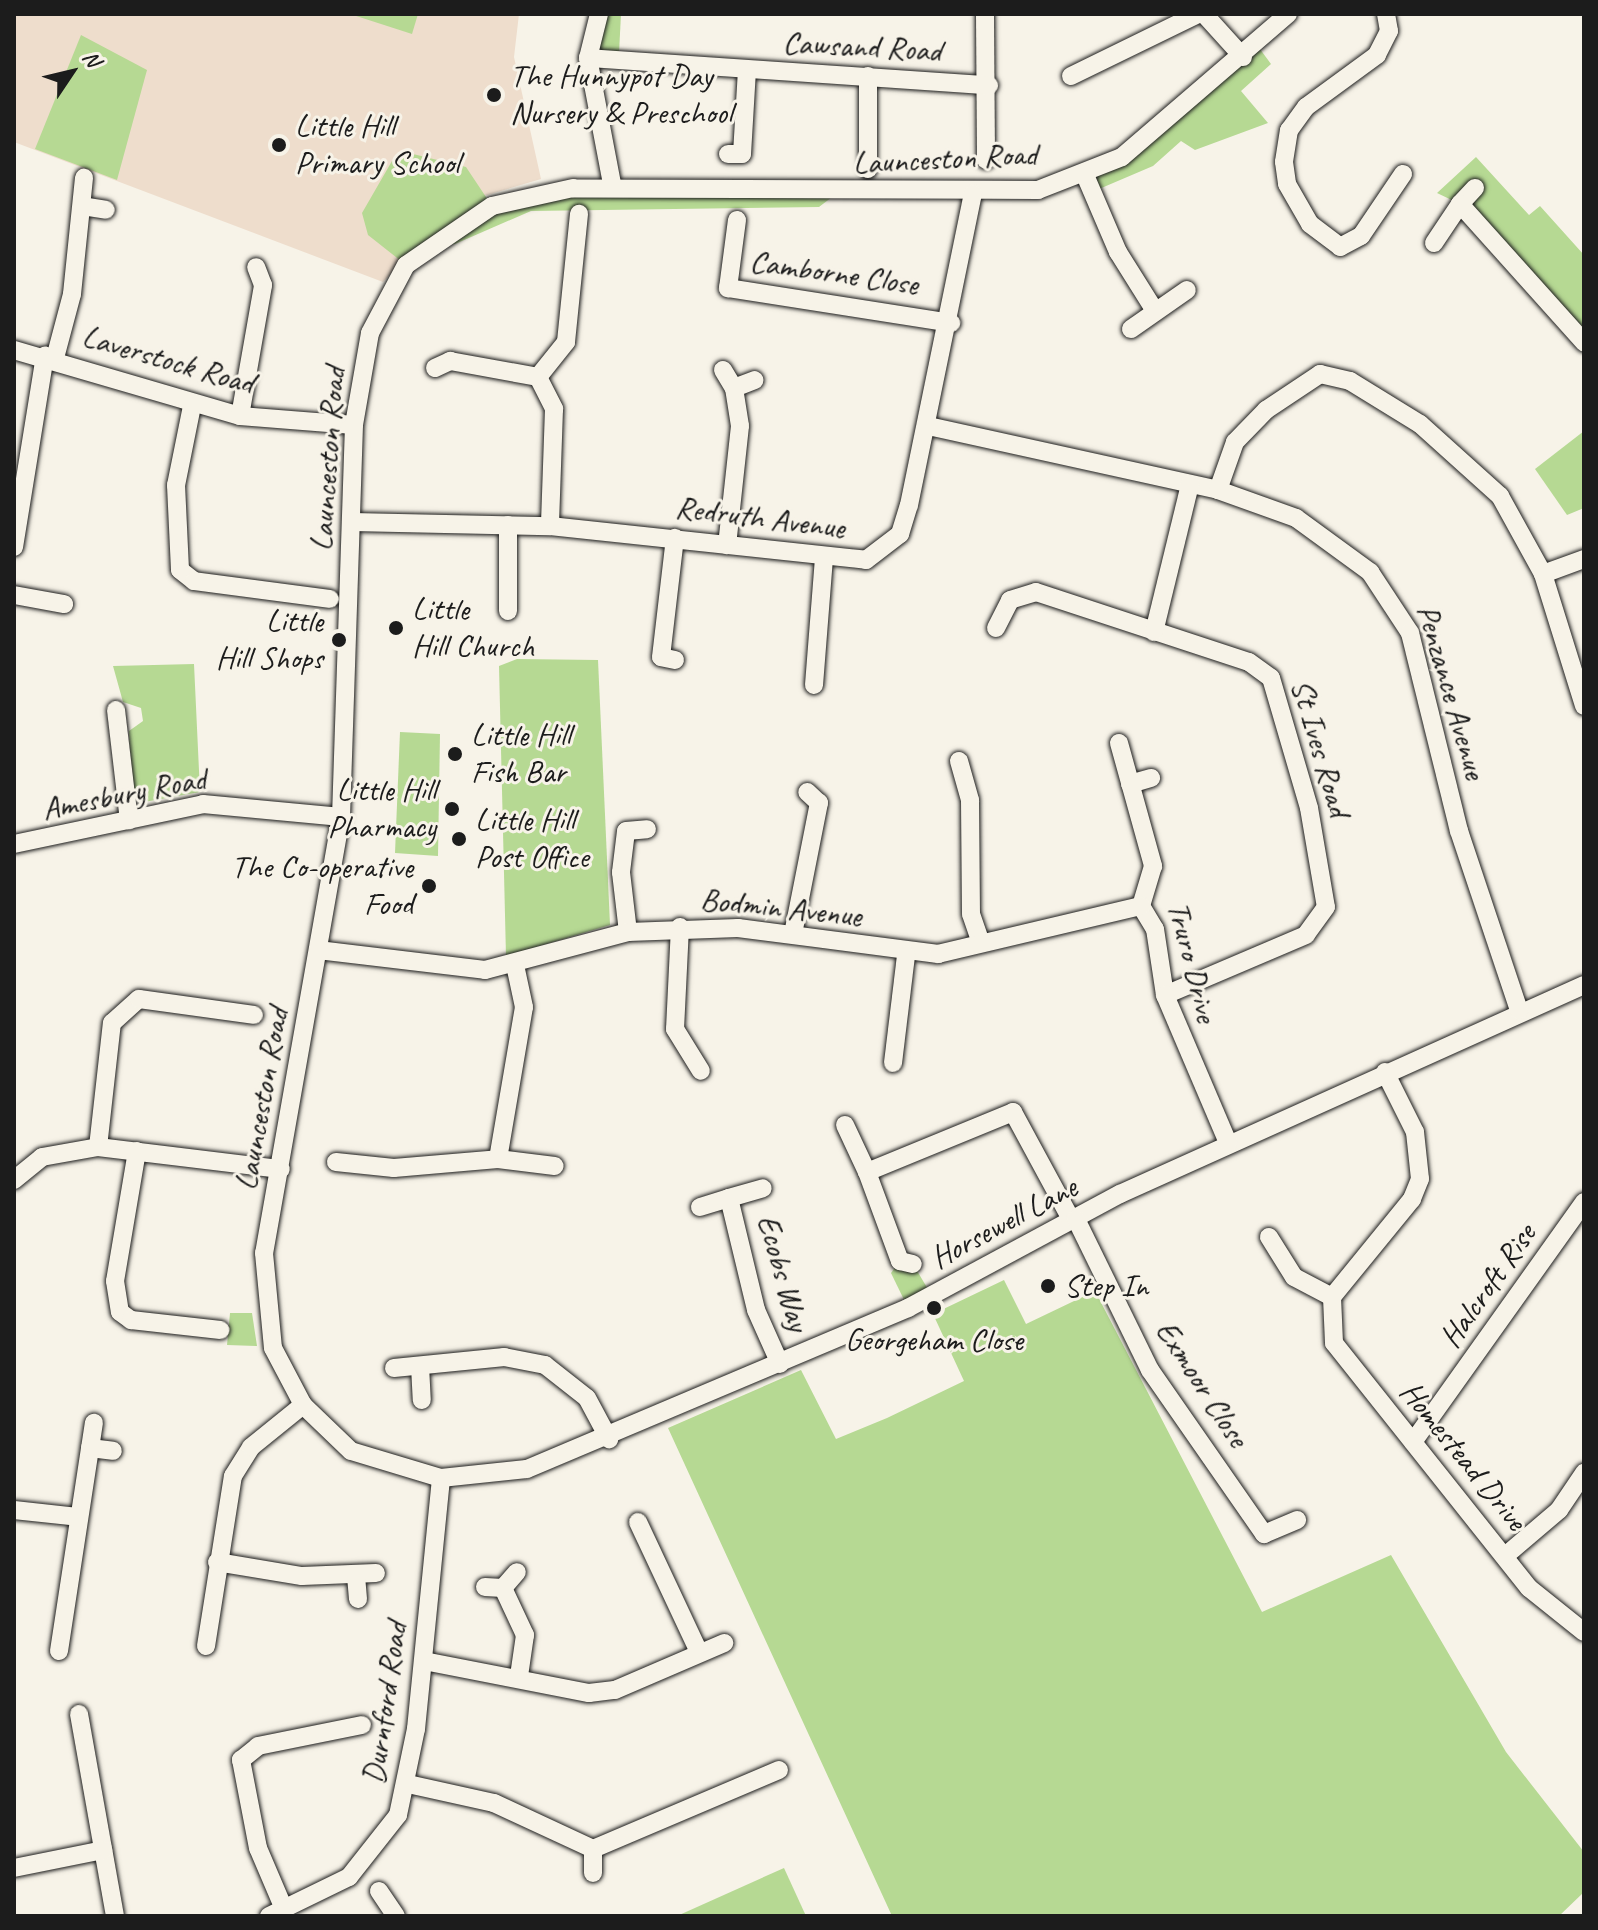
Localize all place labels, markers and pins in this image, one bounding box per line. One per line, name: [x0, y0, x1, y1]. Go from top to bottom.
place label: The Hunnypot Day Nursery & Preschool: [510, 58, 732, 133]
marker: The Hunnypot Day Nursery & Preschool: [485, 86, 503, 104]
place label: Little Hill Primary School: [295, 108, 459, 183]
marker: Little Hill Primary School: [270, 136, 288, 154]
place label: Little Hill Church: [412, 591, 535, 666]
place label: Little Hill Shops: [215, 603, 323, 678]
marker: Little Hill Church: [387, 619, 405, 637]
marker: Little Hill Shops: [330, 631, 348, 649]
place label: Little Hill Fish Bar: [471, 717, 571, 792]
marker: Little Hill Fish Bar: [446, 745, 464, 763]
place label: Little Hill Pharmacy: [327, 772, 436, 847]
marker: Little Hill Pharmacy: [443, 800, 461, 818]
place label: Little Hill Post Office: [475, 802, 588, 877]
marker: Little Hill Post Office: [450, 830, 468, 848]
place label: The Co-operative Food: [232, 849, 413, 924]
marker: The Co-operative Food: [420, 877, 438, 895]
place label: Step In: [1064, 1267, 1148, 1305]
marker: Step In: [1039, 1277, 1057, 1295]
marker: Georgeham Close: [925, 1299, 943, 1317]
place label: Georgeham Close: [845, 1321, 1023, 1359]

